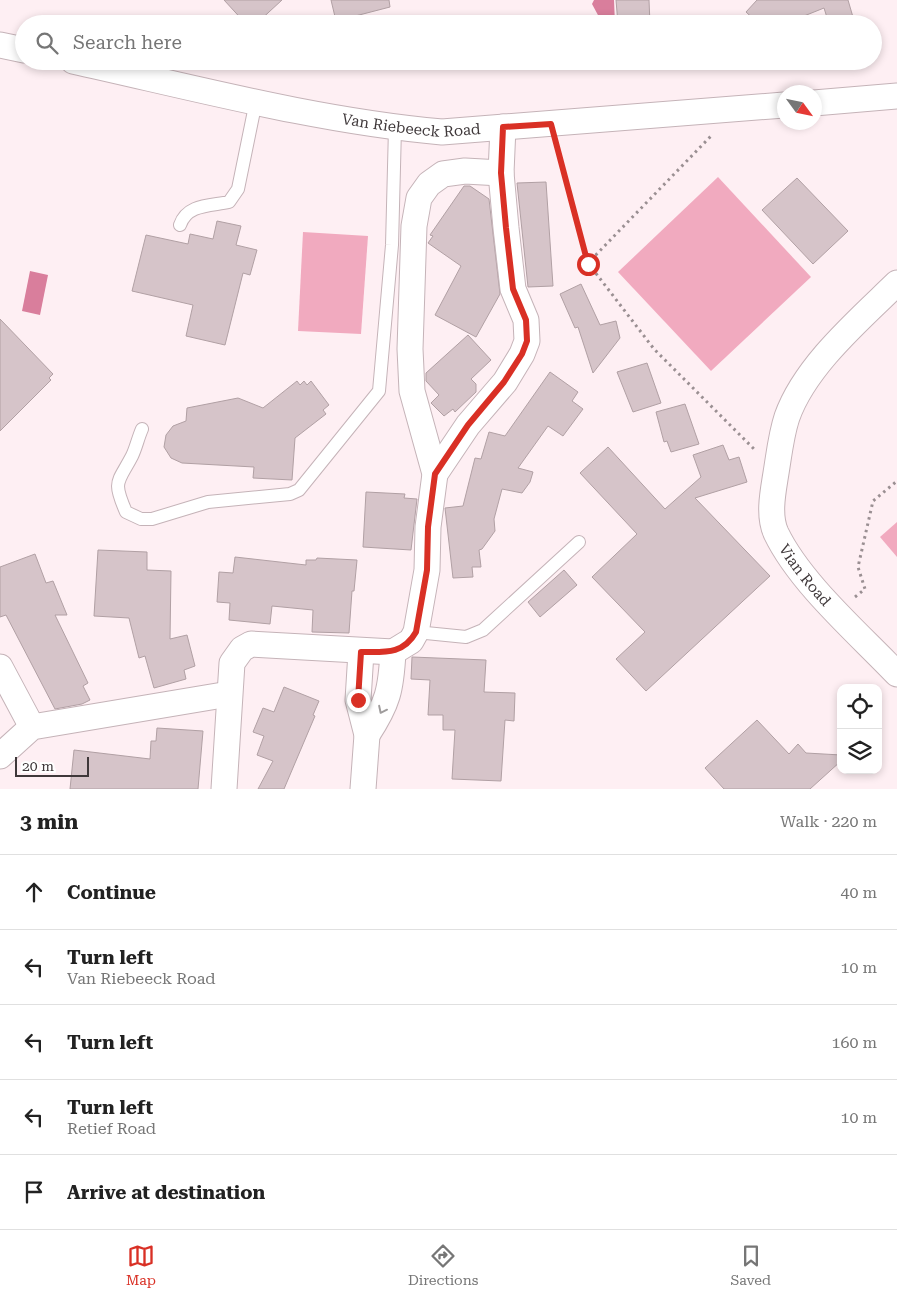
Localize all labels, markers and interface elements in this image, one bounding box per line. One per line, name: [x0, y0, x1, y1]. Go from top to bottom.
search box: [15, 15, 882, 70]
icon: search: [33, 29, 61, 57]
text: Search here: [73, 31, 182, 54]
north arrow: [777, 85, 822, 130]
street label: Van Riebeeck Road: [341, 110, 482, 141]
route start: [577, 253, 600, 276]
street label: Vian Road: [775, 541, 835, 610]
map controls: [837, 684, 882, 774]
button: locate: [837, 684, 882, 729]
route end: [347, 689, 370, 712]
one-way arrow: [378, 705, 388, 714]
button: layers: [837, 729, 882, 774]
scale bar: [15, 754, 89, 777]
text: 20 m: [22, 758, 54, 774]
text: 3 min: [20, 810, 78, 834]
text: Walk · 220 m: [780, 812, 877, 831]
icon: ahead: [20, 878, 48, 906]
text: Continue: [67, 881, 156, 904]
text: 40 m: [840, 883, 877, 902]
text: Turn left: [67, 946, 153, 969]
icon: left: [20, 953, 48, 981]
text: 10 m: [840, 958, 877, 977]
text: Van Riebeeck Road: [67, 969, 216, 988]
icon: left: [20, 1028, 48, 1056]
text: Turn left: [67, 1031, 153, 1054]
text: 160 m: [831, 1033, 877, 1052]
text: Turn left: [67, 1096, 153, 1119]
icon: left: [20, 1103, 48, 1131]
text: 10 m: [840, 1108, 877, 1127]
text: Retief Road: [67, 1119, 156, 1138]
icon: arrive: [20, 1178, 48, 1206]
text: Arrive at destination: [67, 1181, 265, 1204]
tab: Map: [126, 1242, 156, 1288]
tab: Directions: [408, 1242, 478, 1288]
tab: Saved: [730, 1242, 771, 1288]

